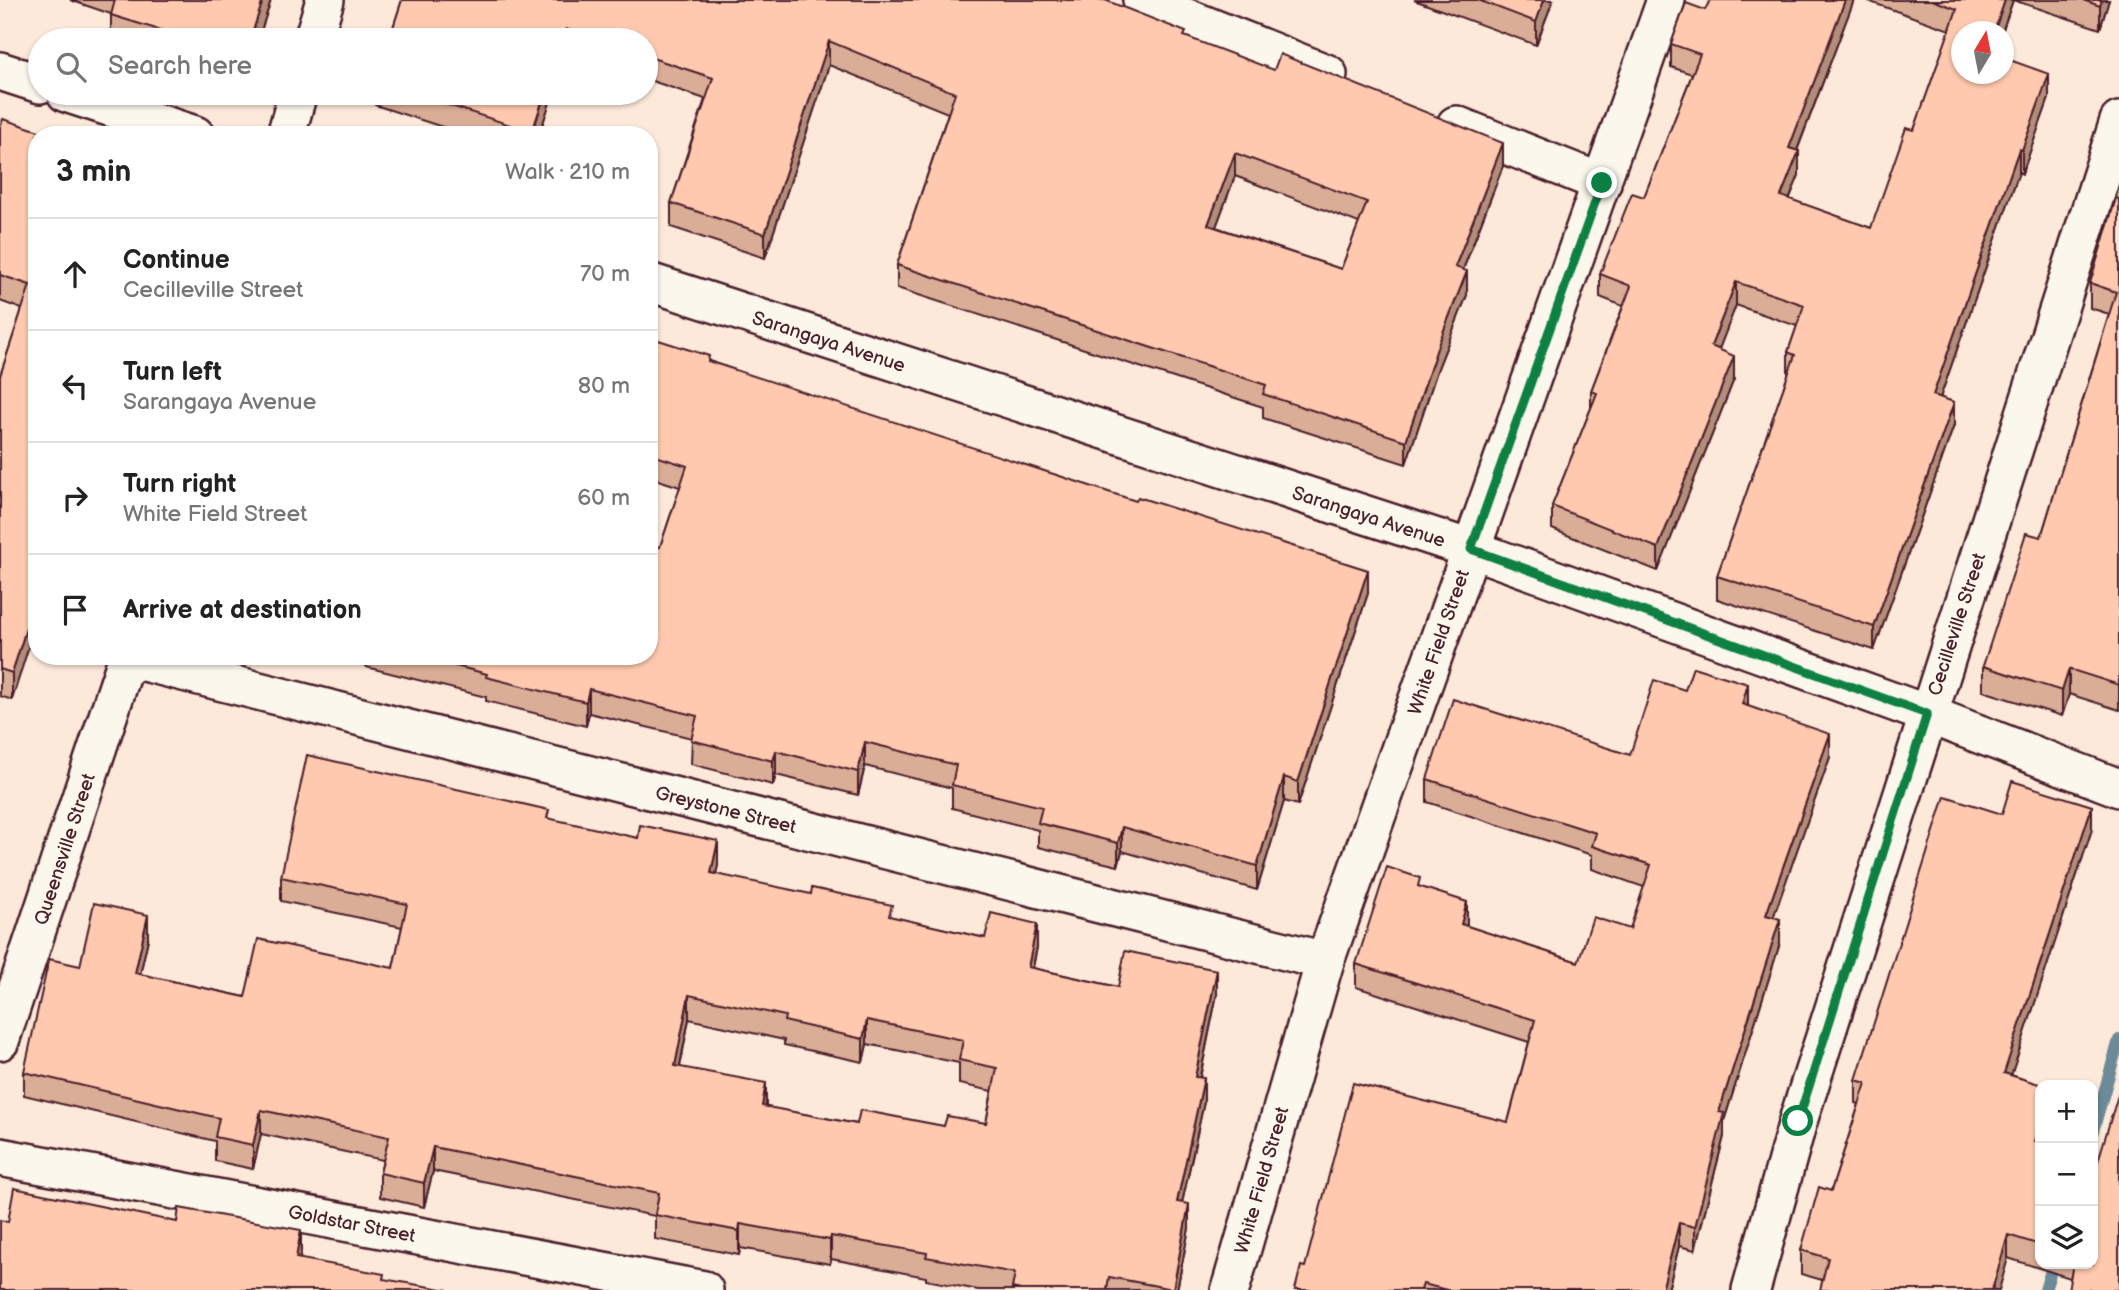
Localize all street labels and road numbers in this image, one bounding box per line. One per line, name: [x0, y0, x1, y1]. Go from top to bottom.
street label: Sarangaya Avenue: [749, 307, 908, 378]
street label: Sarangaya Avenue: [1289, 482, 1448, 553]
street label: Cecilleville Street: [1923, 550, 1991, 699]
street label: White Field Street: [1404, 567, 1475, 718]
street label: Queensville Street: [30, 771, 101, 928]
street label: Greystone Street: [653, 782, 799, 839]
street label: White Field Street: [1230, 1104, 1295, 1257]
street label: Goldstar Street: [286, 1201, 417, 1248]

